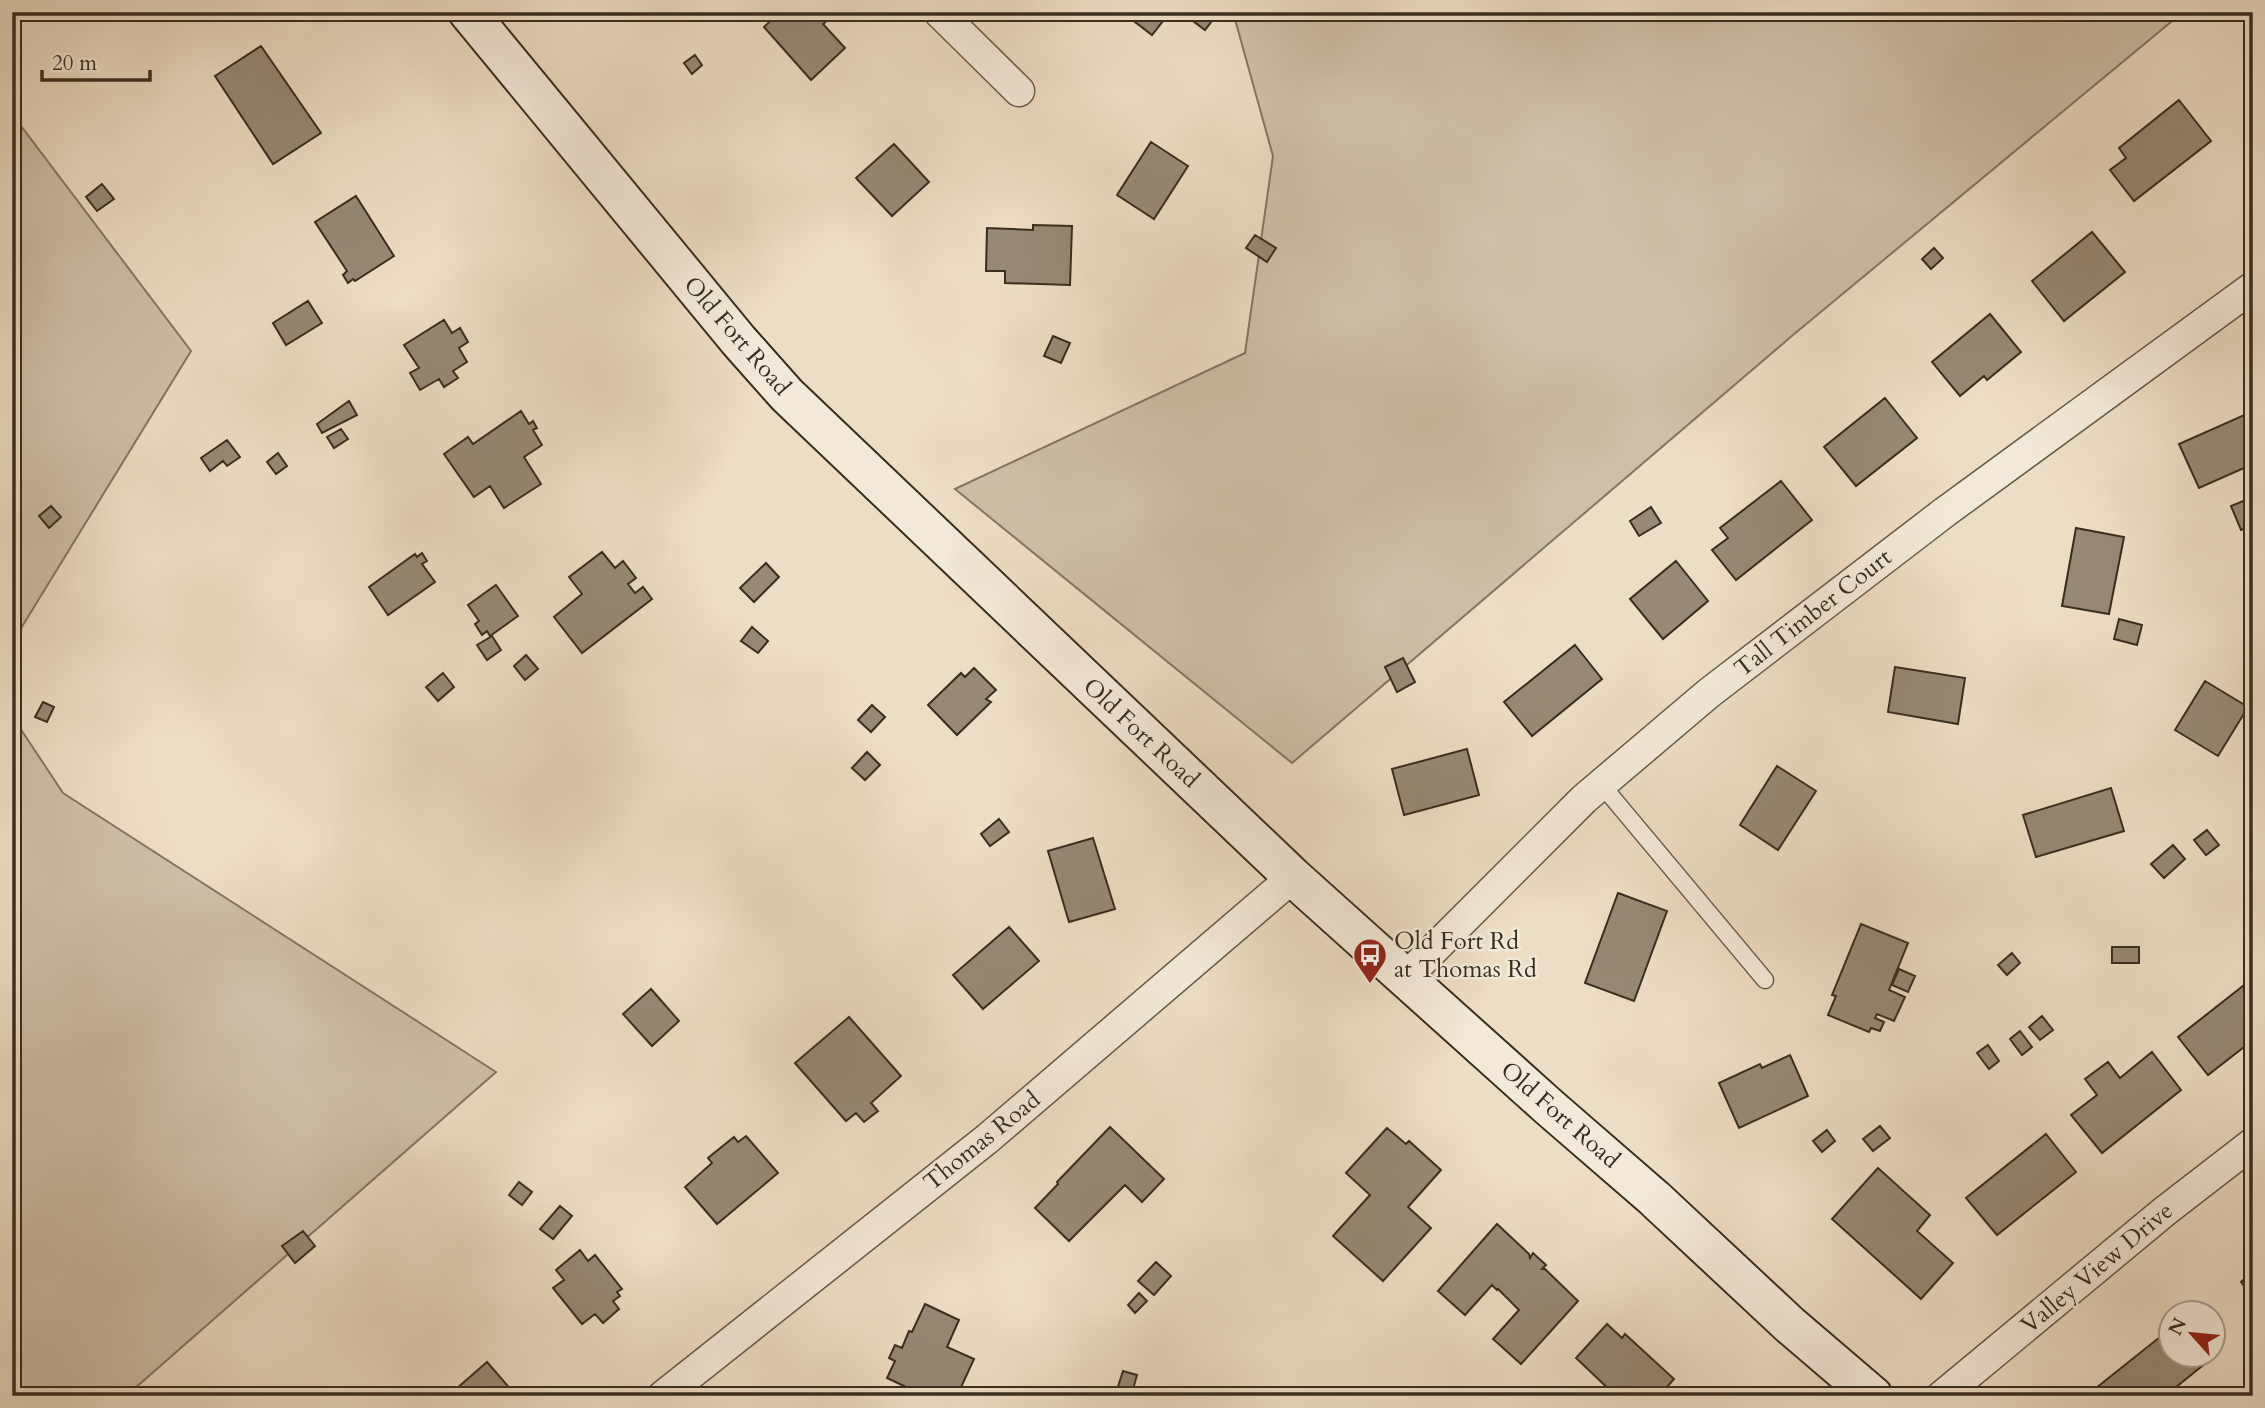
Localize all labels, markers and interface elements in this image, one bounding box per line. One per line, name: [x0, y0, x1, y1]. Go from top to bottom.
scale bar: [42, 38, 150, 82]
text: 20 m: [52, 49, 97, 78]
street label: Old Fort Road: [676, 269, 798, 403]
street label: Tall Timber Court: [1728, 541, 1899, 685]
street label: Old Fort Road: [1076, 670, 1207, 796]
place label: Old Fort Rd at Thomas Rd: [1394, 925, 1537, 986]
bus stop icon: Old Fort Rd at Thomas Rd: [1351, 936, 1389, 985]
street label: Old Fort Road: [1493, 1054, 1627, 1176]
street label: Thomas Road: [917, 1083, 1048, 1198]
street label: Valley View Drive: [2014, 1195, 2180, 1341]
north arrow: [2156, 1300, 2226, 1370]
text: N: [2162, 1313, 2193, 1340]

